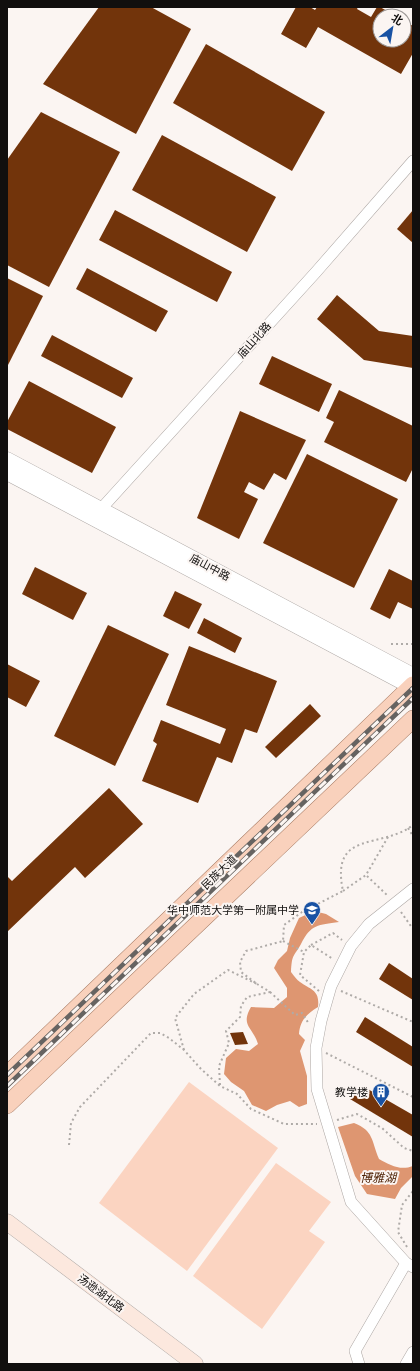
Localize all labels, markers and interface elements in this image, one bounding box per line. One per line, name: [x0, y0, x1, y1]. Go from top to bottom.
north arrow: [372, 8, 412, 48]
text: 北: [389, 11, 405, 27]
street label: 庙山北路: [235, 320, 273, 360]
street label: 庙山中路: [188, 551, 232, 583]
street label: 民族大道: [199, 852, 239, 892]
school or university icon: 华中师范大学第一附属中学: [302, 900, 322, 925]
place label: 华中师范大学第一附属中学: [167, 904, 299, 916]
building icon: 教学楼: [371, 1082, 391, 1107]
place label: 教学楼: [335, 1086, 368, 1098]
water label: 博雅湖: [360, 1171, 398, 1185]
street label: 汤逊湖北路: [75, 1272, 127, 1314]

